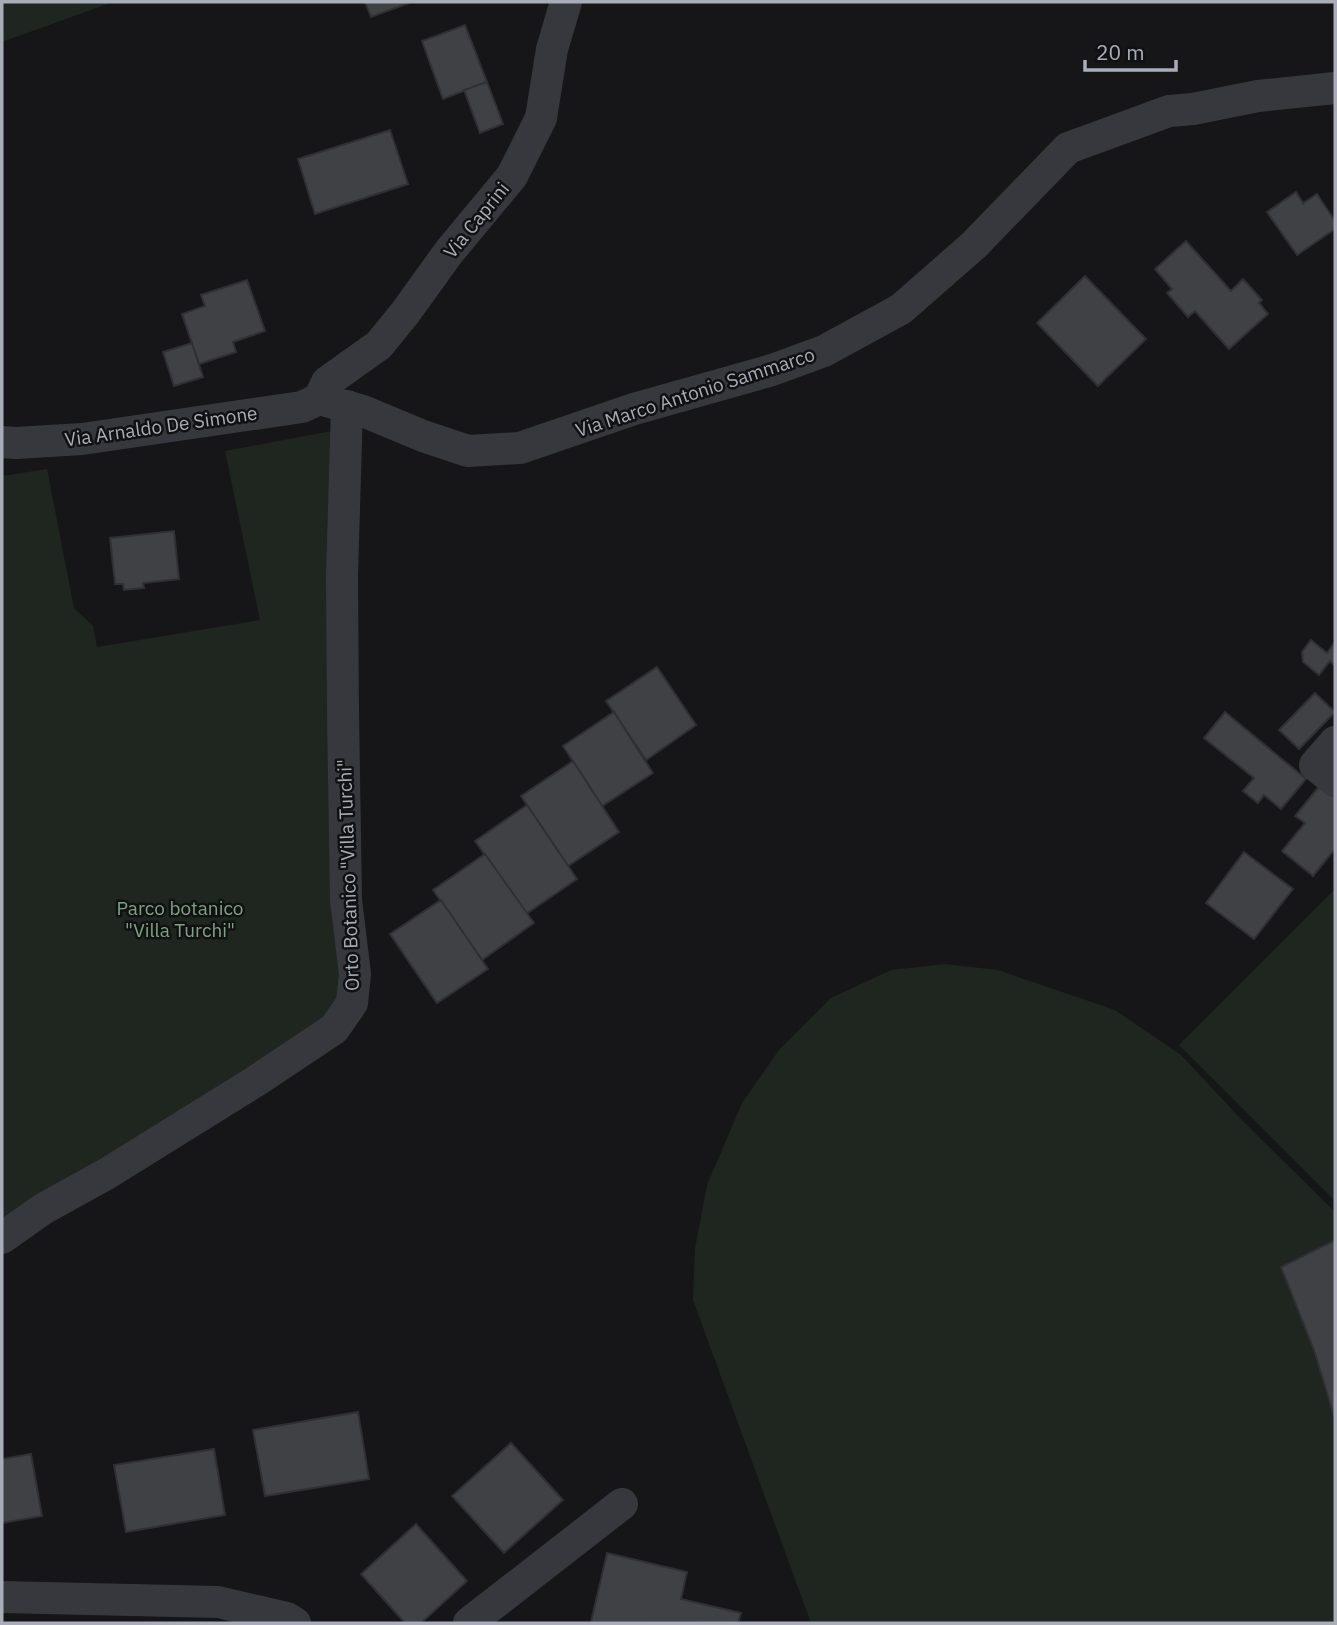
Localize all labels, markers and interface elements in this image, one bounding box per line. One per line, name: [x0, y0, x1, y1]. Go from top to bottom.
scale bar: [1085, 28, 1176, 72]
text: 20 m: [1096, 38, 1145, 66]
street label: Via Caprini: [438, 177, 514, 263]
street label: Via Marco Antonio Sammarco: [572, 342, 818, 442]
street label: Via Arnaldo De Simone: [63, 401, 259, 451]
street label: Orto Botanico "Villa Turchi": [332, 759, 364, 991]
park label: Parco botanico "Villa Turchi": [116, 896, 244, 942]

